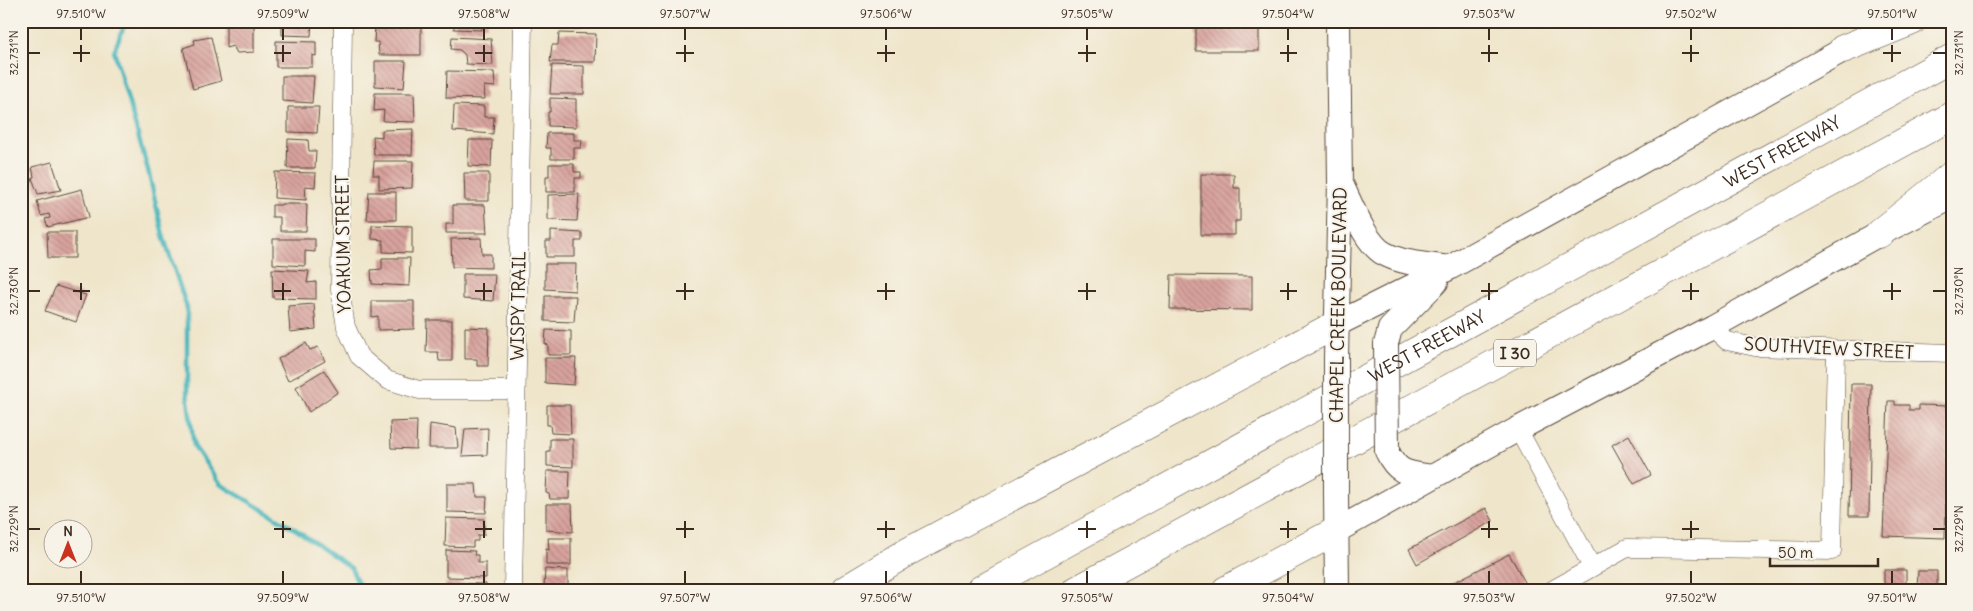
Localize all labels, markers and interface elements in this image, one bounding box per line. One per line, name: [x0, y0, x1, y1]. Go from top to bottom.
text: 97.510°W: [56, 6, 106, 21]
text: 97.509°W: [257, 6, 309, 21]
text: 97.508°W: [458, 6, 510, 21]
text: 97.507°W: [660, 6, 710, 21]
text: 97.506°W: [860, 6, 912, 21]
text: 97.505°W: [1061, 6, 1113, 21]
text: 97.504°W: [1262, 6, 1314, 21]
text: 97.503°W: [1463, 6, 1515, 21]
text: 97.502°W: [1665, 6, 1717, 21]
text: 97.501°W: [1867, 6, 1917, 21]
text: 32.731°N: [6, 30, 21, 76]
text: 32.731°N: [1951, 30, 1966, 76]
street label: WEST FREEWAY: [1719, 110, 1844, 192]
street label: YOAKUM STREET: [330, 174, 356, 314]
street label: CHAPEL CREEK BOULEVARD: [1324, 187, 1352, 423]
street label: WISPY TRAIL: [506, 251, 530, 361]
text: 32.730°N: [6, 267, 21, 315]
text: 32.730°N: [1951, 267, 1966, 315]
street label: WEST FREEWAY: [1364, 304, 1489, 387]
street label: SOUTHVIEW STREET: [1743, 332, 1915, 364]
road number: I 30: [1494, 339, 1536, 366]
text: 32.729°N: [6, 505, 21, 553]
text: 32.729°N: [1951, 505, 1966, 553]
north arrow: [42, 518, 92, 568]
text: N: [63, 522, 73, 540]
scale bar: [1770, 536, 1878, 568]
text: 50 m: [1778, 543, 1813, 562]
text: 97.510°W: [56, 590, 106, 605]
text: 97.509°W: [257, 590, 309, 605]
text: 97.508°W: [458, 590, 510, 605]
text: 97.507°W: [660, 590, 710, 605]
text: 97.506°W: [860, 590, 912, 605]
text: 97.505°W: [1061, 590, 1113, 605]
text: 97.504°W: [1262, 590, 1314, 605]
text: 97.503°W: [1463, 590, 1515, 605]
text: 97.502°W: [1665, 590, 1717, 605]
text: 97.501°W: [1867, 590, 1917, 605]

